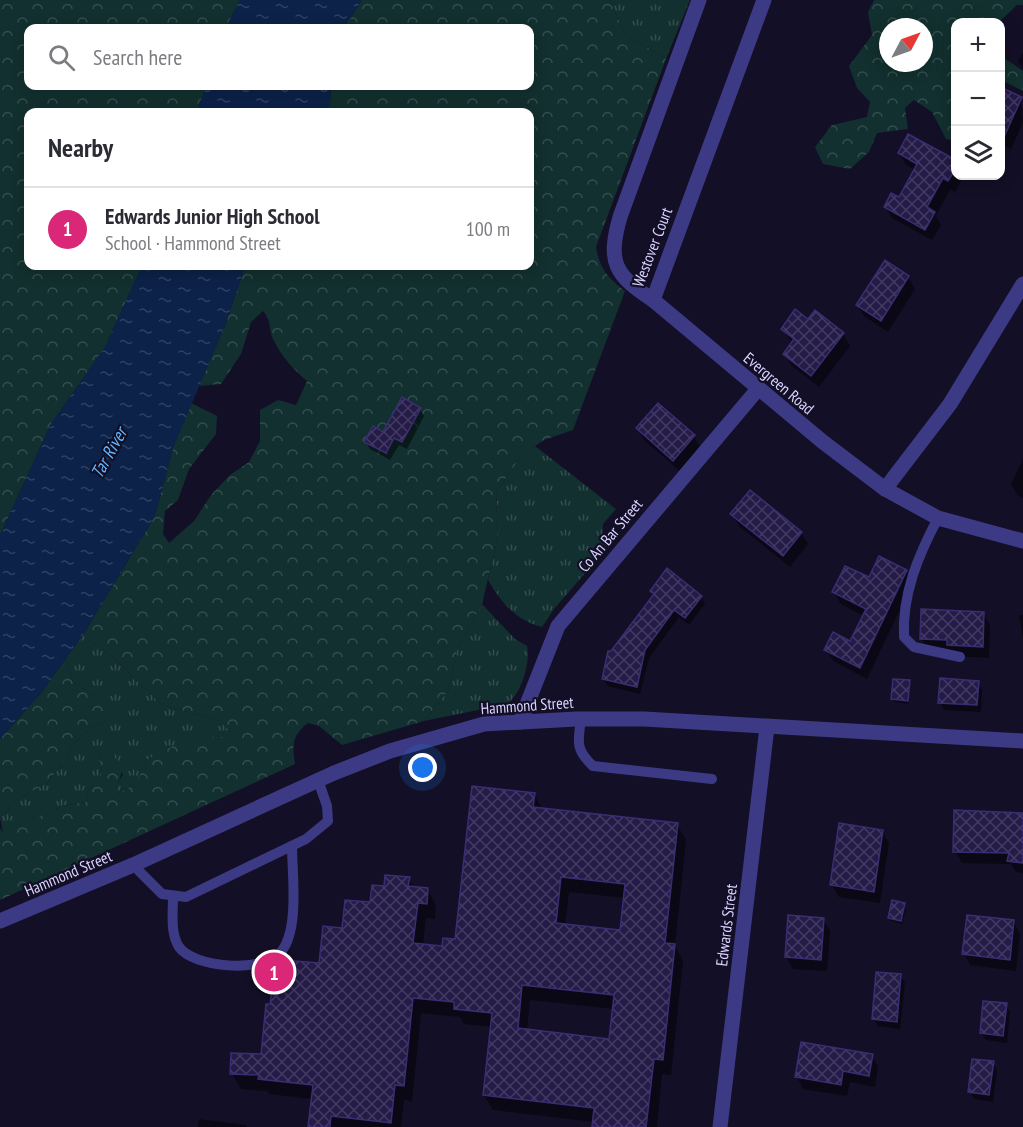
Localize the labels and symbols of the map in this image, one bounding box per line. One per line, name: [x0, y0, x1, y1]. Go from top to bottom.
north arrow: [879, 18, 933, 72]
street label: Westover Court: [628, 204, 677, 290]
street label: Evergreen Road: [740, 348, 818, 418]
water label: Tar River: [85, 421, 133, 482]
street label: Co An Bar Street: [574, 494, 647, 576]
street label: Hammond Street: [480, 692, 575, 718]
your location: [408, 753, 437, 782]
street label: Hammond Street: [21, 845, 115, 900]
street label: Edwards Street: [711, 882, 741, 967]
pin: 1: [254, 950, 294, 994]

